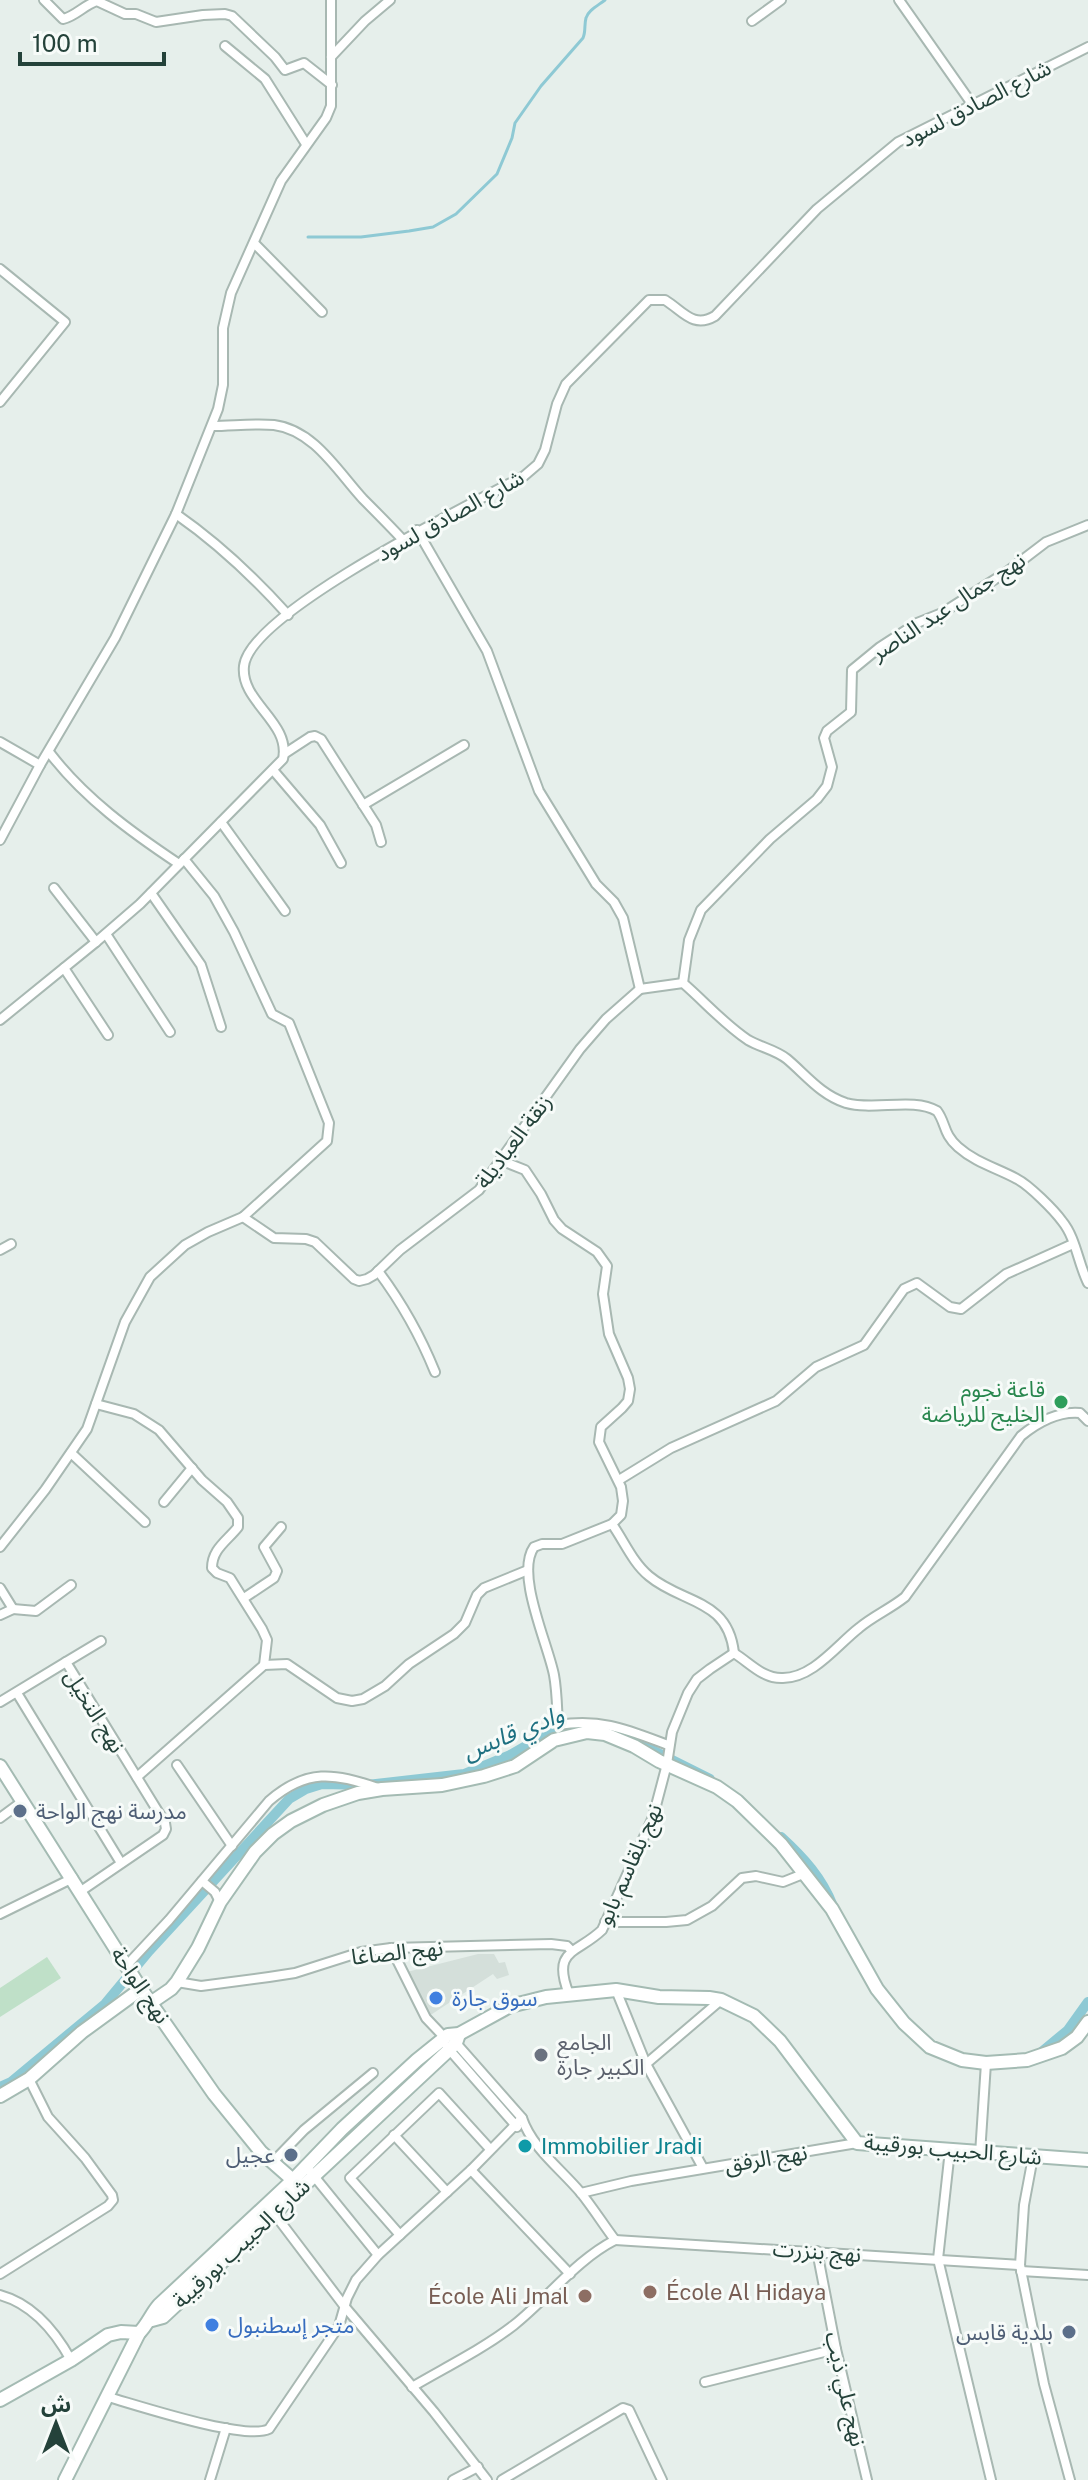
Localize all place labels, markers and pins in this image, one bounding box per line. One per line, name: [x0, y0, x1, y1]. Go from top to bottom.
place label: قاعة نجوم الخليج للرياضة: [922, 1376, 1045, 1431]
marker: قاعة نجوم الخليج للرياضة: [1052, 1393, 1070, 1411]
place label: مدرسة نهج الواحة: [36, 1798, 187, 1828]
marker: مدرسة نهج الواحة: [11, 1802, 29, 1820]
place label: سوق جارة: [452, 1985, 537, 2012]
marker: سوق جارة: [427, 1989, 445, 2007]
place label: الجامع الكبير جارة: [557, 2029, 644, 2081]
marker: الجامع الكبير جارة: [532, 2046, 550, 2064]
place label: Immobilier Jradi: [541, 2133, 702, 2159]
marker: Immobilier Jradi: [516, 2137, 534, 2155]
place label: عجيل: [226, 2142, 275, 2168]
marker: عجيل: [282, 2146, 300, 2164]
place label: École Al Hidaya: [666, 2279, 826, 2305]
place label: École Ali Jmal: [428, 2283, 569, 2309]
marker: École Al Hidaya: [641, 2283, 659, 2301]
marker: École Ali Jmal: [576, 2287, 594, 2305]
place label: متجر إسطنبول: [228, 2312, 355, 2340]
marker: متجر إسطنبول: [203, 2316, 221, 2334]
place label: بلدية قابس: [956, 2319, 1053, 2345]
marker: بلدية قابس: [1060, 2323, 1078, 2341]

